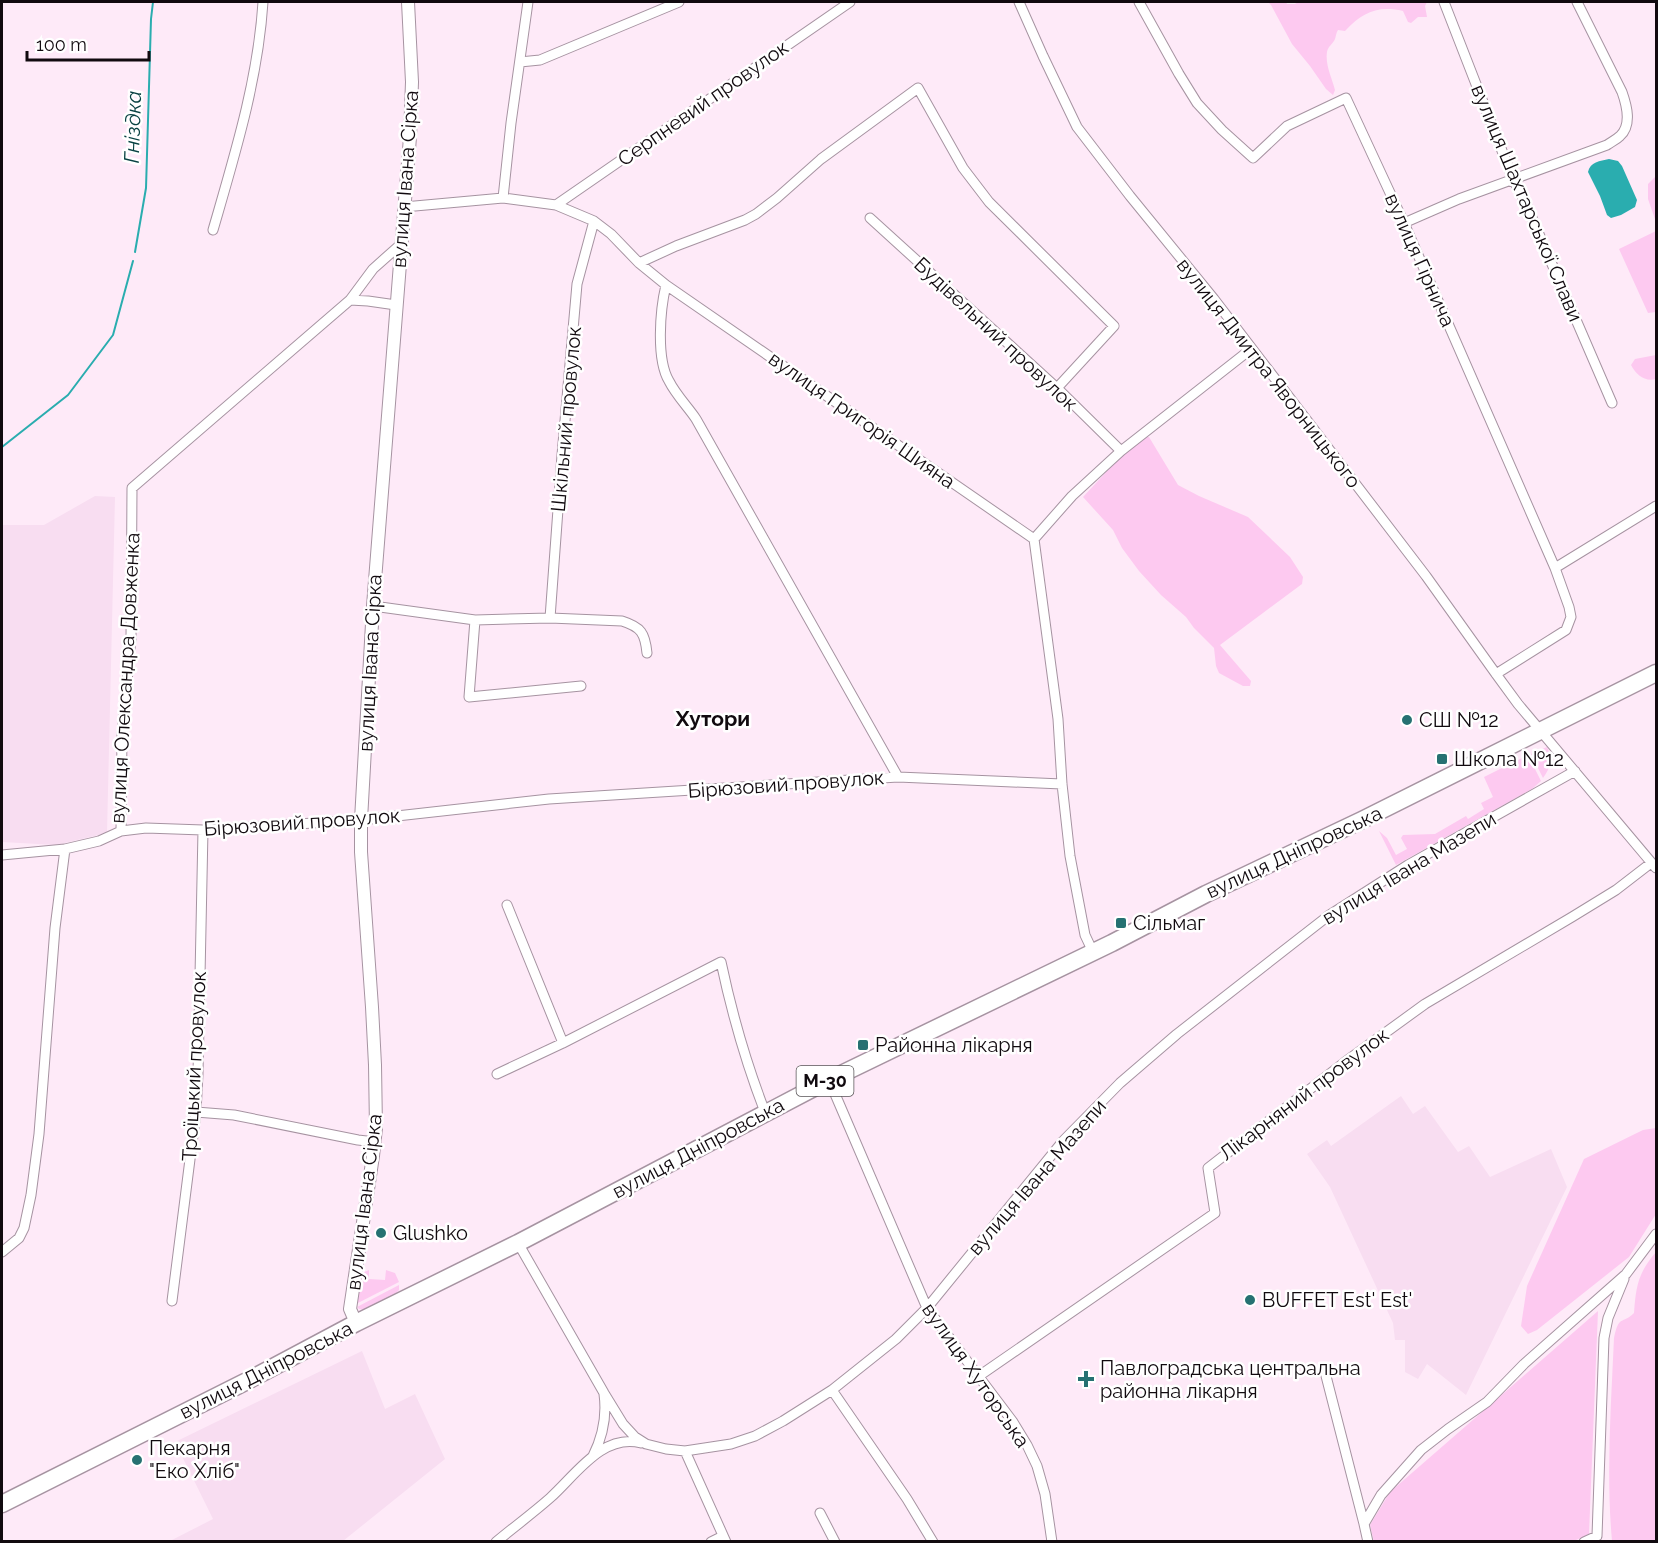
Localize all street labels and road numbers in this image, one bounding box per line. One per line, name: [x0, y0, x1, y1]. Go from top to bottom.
street label: Серпневий провулок: [613, 35, 793, 171]
street label: вулиця Шахтарської Слави: [1466, 81, 1588, 325]
street label: вулиця Івана Сірка: [387, 90, 423, 268]
street label: вулиця Гірнича: [1380, 190, 1460, 330]
street label: Будівельний провулок: [909, 252, 1083, 416]
street label: вулиця Дмитра Яворницького: [1172, 253, 1366, 493]
street label: Шкільний провулок: [546, 325, 586, 513]
street label: вулиця Григорія Шияна: [764, 346, 960, 494]
street label: вулиця Олександра Довженка: [105, 532, 145, 824]
street label: вулиця Івана Сірка: [353, 574, 387, 752]
street label: Бірюзовий провулок: [687, 765, 885, 803]
street label: вулиця Дніпровська: [1202, 801, 1386, 903]
street label: Бірюзовий провулок: [203, 803, 401, 841]
street label: вулиця Івана Мазепи: [1318, 807, 1500, 929]
street label: Троїцький провулок: [177, 970, 211, 1162]
street label: Лікарняний провулок: [1215, 1022, 1393, 1166]
road number: М-30: [796, 1066, 854, 1096]
street label: вулиця Дніпровська: [608, 1093, 788, 1203]
street label: вулиця Івана Мазепи: [963, 1094, 1111, 1260]
street label: вулиця Івана Сірка: [341, 1112, 387, 1292]
street label: вулиця Хуторська: [917, 1298, 1035, 1452]
street label: вулиця Дніпровська: [175, 1316, 357, 1424]

